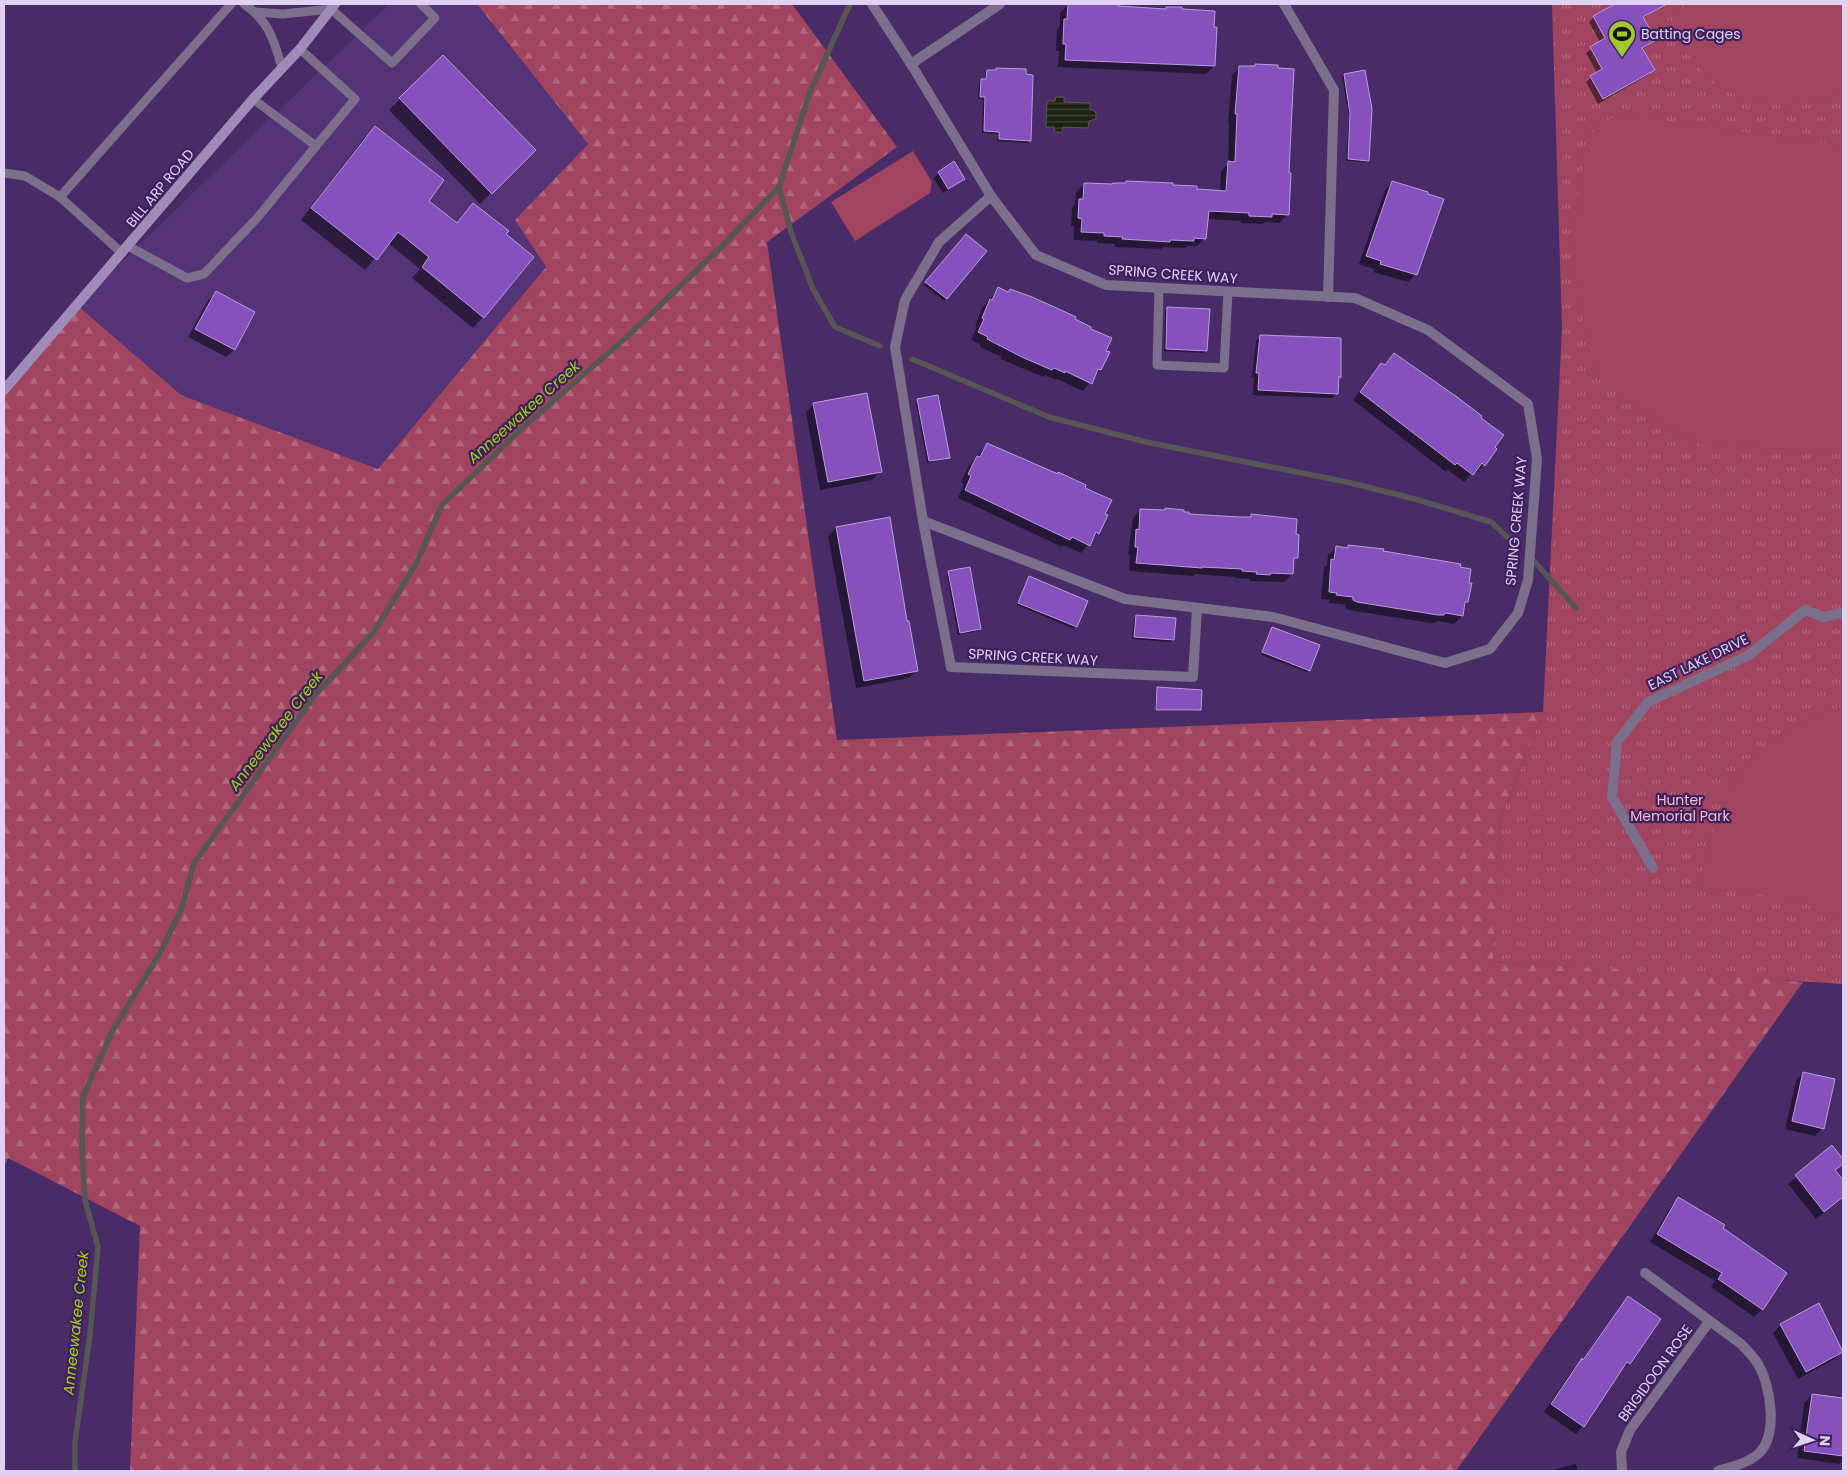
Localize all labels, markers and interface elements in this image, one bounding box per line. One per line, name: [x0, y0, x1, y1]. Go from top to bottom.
sports icon: Batting Cages: [1607, 19, 1637, 58]
place label: Batting Cages: [1641, 24, 1741, 44]
street label: BILL ARP ROAD: [121, 145, 199, 231]
street label: SPRING CREEK WAY: [1108, 259, 1238, 289]
water label: Anneewakee Creek: [462, 355, 585, 468]
street label: SPRING CREEK WAY: [1500, 455, 1532, 587]
street label: EAST LAKE DRIVE: [1644, 629, 1752, 695]
street label: SPRING CREEK WAY: [968, 644, 1098, 670]
water label: Anneewakee Creek: [223, 666, 328, 796]
park label: Hunter Memorial Park: [1630, 790, 1730, 826]
water label: Anneewakee Creek: [57, 1249, 94, 1397]
street label: BRIGIDOON ROSE: [1613, 1320, 1697, 1426]
north arrow: [1787, 1415, 1837, 1465]
text: N: [1815, 1435, 1835, 1446]

